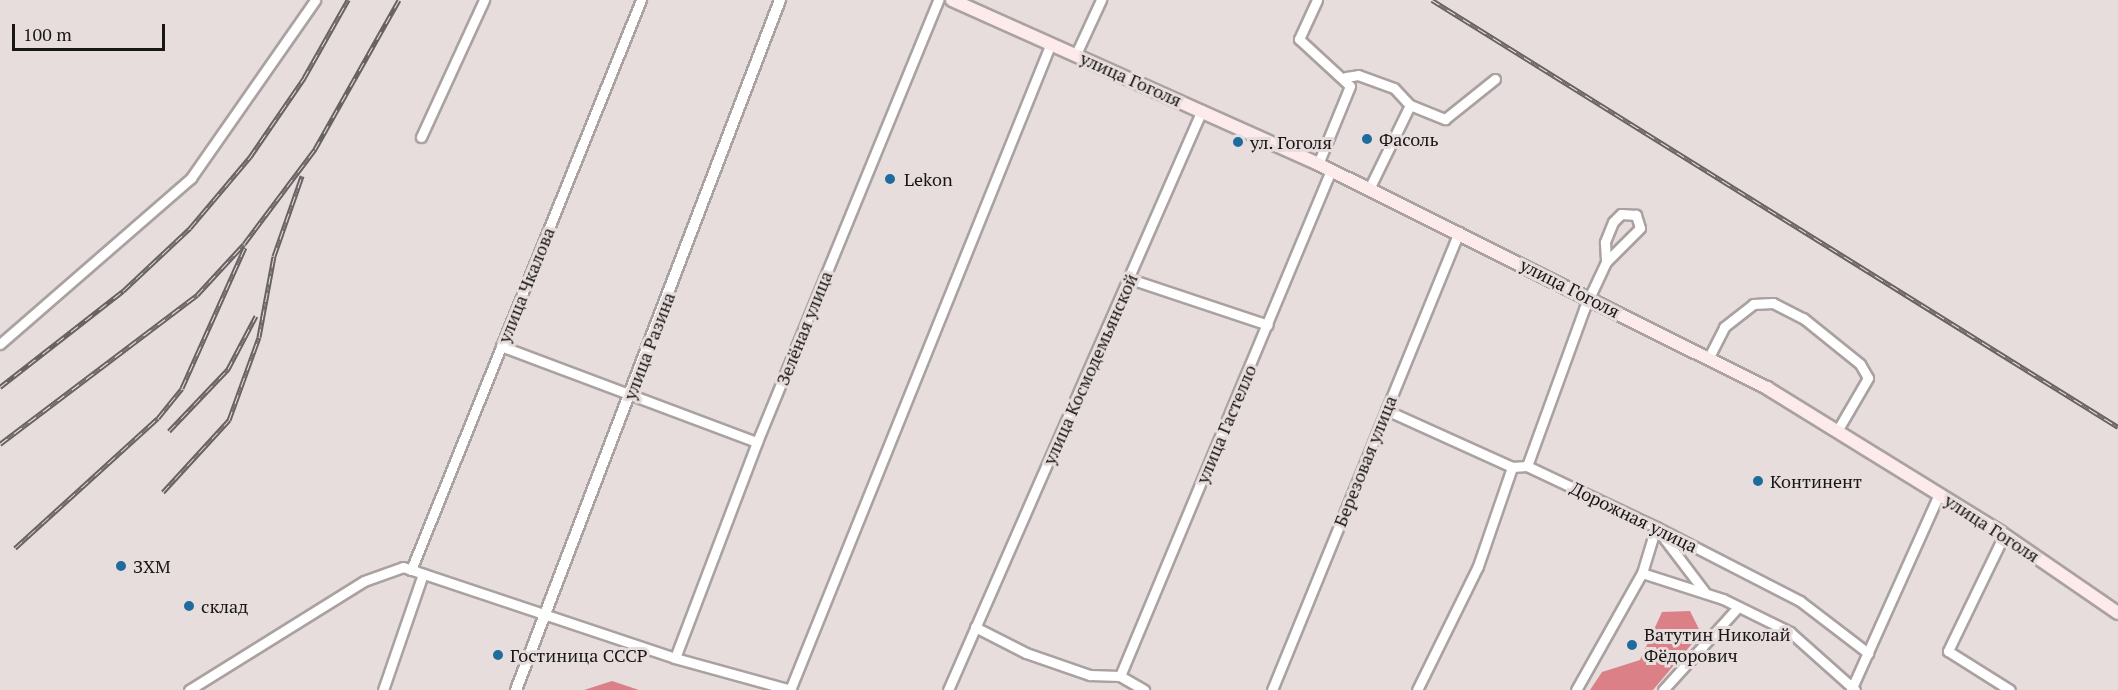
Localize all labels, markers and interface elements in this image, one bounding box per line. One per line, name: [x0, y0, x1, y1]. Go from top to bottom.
scale bar: [15, 12, 168, 50]
text: 100 m: [23, 22, 72, 46]
street label: улица Гоголя: [1077, 47, 1185, 111]
place label: Фасоль: [1379, 128, 1439, 150]
place label: ул. Гоголя: [1250, 131, 1333, 153]
marker: Фасоль: [1360, 132, 1374, 146]
marker: ул. Гоголя: [1231, 135, 1245, 149]
place label: Lekon: [904, 168, 953, 190]
marker: Lekon: [881, 170, 899, 188]
street label: улица Чкалова: [493, 224, 559, 346]
street label: улица Гоголя: [1517, 254, 1623, 322]
street label: Зелёная улица: [771, 268, 837, 388]
street label: улица Космодемьянской: [1038, 270, 1142, 468]
street label: улица Разина: [619, 289, 679, 403]
street label: улица Гастелло: [1191, 361, 1261, 487]
street label: Березовая улица: [1329, 392, 1401, 530]
place label: Континент: [1770, 470, 1862, 492]
marker: Континент: [1751, 474, 1765, 488]
street label: Дорожная улица: [1567, 477, 1701, 557]
street label: улица Гоголя: [1941, 489, 2043, 567]
place label: ЗХМ: [133, 555, 171, 577]
marker: ЗХМ: [114, 559, 128, 573]
place label: склад: [201, 595, 248, 617]
marker: склад: [182, 599, 196, 613]
place label: Ватутин Николай Фёдорович: [1644, 624, 1791, 666]
marker: Ватутин Николай Фёдорович: [1625, 638, 1639, 652]
place label: Гостиница СССР: [510, 644, 647, 666]
marker: Гостиница СССР: [491, 648, 505, 662]

